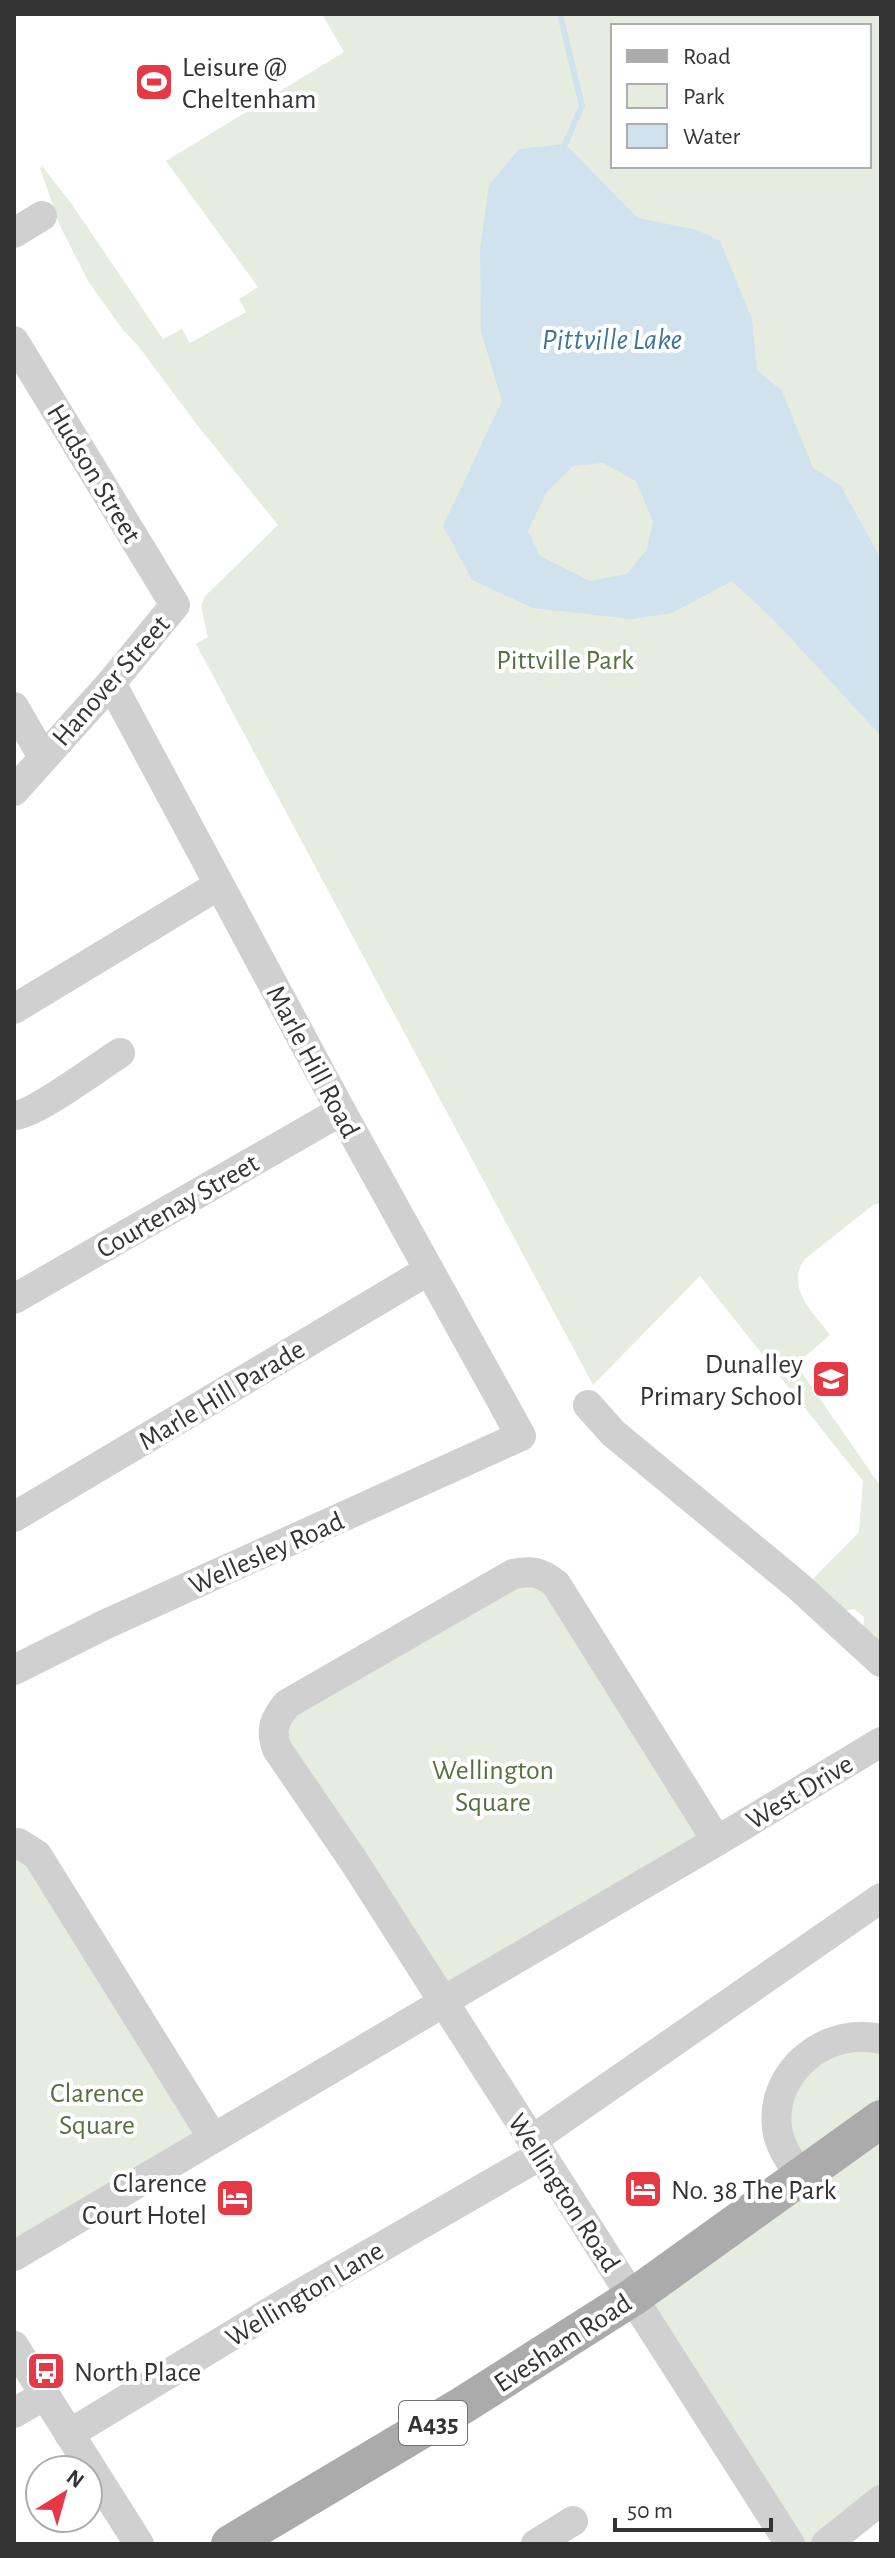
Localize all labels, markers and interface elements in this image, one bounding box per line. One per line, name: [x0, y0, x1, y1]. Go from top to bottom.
legend: [611, 24, 871, 168]
text: Road: [683, 45, 731, 69]
place label: Leisure @ Cheltenham: [182, 54, 316, 114]
sports icon: Leisure @ Cheltenham: [133, 61, 175, 103]
text: Park: [683, 85, 724, 109]
text: Water: [683, 125, 741, 149]
water label: Pittville Lake: [542, 325, 682, 355]
street label: Hudson Street: [41, 400, 146, 548]
street label: Hanover Street: [47, 611, 176, 752]
park label: Pittville Park: [496, 647, 634, 675]
street label: Marle Hill Road: [260, 981, 364, 1143]
street label: Courtenay Street: [92, 1149, 264, 1264]
street label: Marle Hill Parade: [134, 1335, 310, 1456]
place label: Dunalley Primary School: [640, 1351, 803, 1411]
school or university icon: Dunalley Primary School: [810, 1358, 852, 1400]
street label: Wellesley Road: [185, 1507, 348, 1600]
street label: West Drive: [742, 1750, 858, 1835]
park label: Wellington Square: [432, 1757, 554, 1817]
park label: Clarence Square: [50, 2080, 144, 2140]
street label: Wellington Road: [502, 2109, 625, 2277]
hotel icon: No. 38 The Park: [622, 2168, 664, 2210]
place label: Clarence Court Hotel: [82, 2170, 207, 2230]
hotel icon: Clarence Court Hotel: [214, 2177, 256, 2219]
place label: No. 38 The Park: [671, 2177, 837, 2205]
street label: Wellington Lane: [221, 2237, 389, 2353]
street label: Evesham Road: [490, 2289, 637, 2398]
bus stop icon: North Place: [25, 2350, 67, 2392]
place label: North Place: [74, 2359, 201, 2387]
road number: A435: [399, 2401, 467, 2445]
north arrow: [24, 2454, 104, 2534]
text: N: [63, 2465, 88, 2492]
scale bar: [615, 2482, 771, 2532]
text: 50 m: [627, 2499, 673, 2523]

